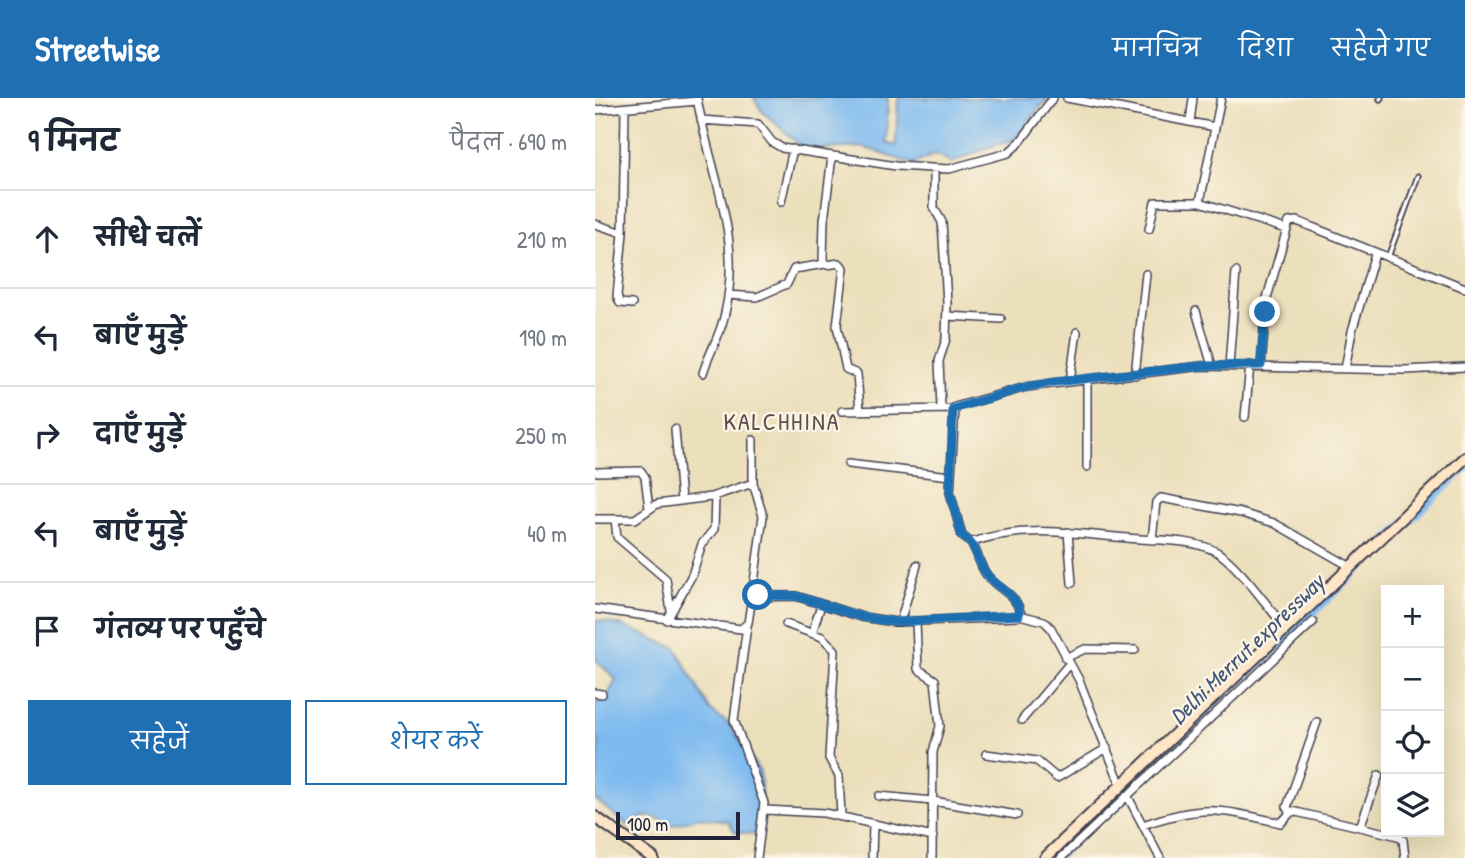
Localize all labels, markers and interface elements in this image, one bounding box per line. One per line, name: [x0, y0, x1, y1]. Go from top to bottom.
text: Streetwise: [35, 27, 160, 71]
text: मानचित्र: [1112, 31, 1201, 63]
text: दिशा: [1239, 31, 1293, 63]
text: सहेजे गए: [1331, 31, 1430, 63]
text: 9 मिनट: [28, 120, 119, 160]
text: पैदल · 690 m: [450, 126, 567, 157]
text: सीधे चलें: [95, 219, 201, 254]
icon: ahead: [28, 220, 66, 258]
text: 210 m: [517, 224, 567, 255]
route end: [1249, 296, 1280, 327]
text: बाएँ मुड़ें: [95, 317, 186, 352]
icon: left: [28, 318, 66, 356]
text: 190 m: [519, 322, 567, 353]
district label: KALCHHINA: [724, 405, 840, 437]
text: दाएँ मुड़ें: [95, 415, 185, 450]
icon: right: [28, 416, 66, 454]
text: 250 m: [515, 420, 567, 451]
text: बाएँ मुड़ें: [95, 513, 186, 548]
icon: left: [28, 514, 66, 552]
text: 40 m: [527, 518, 567, 549]
water label: Delhi Merrut expressway: [1163, 565, 1333, 731]
route start: [742, 579, 773, 610]
map controls: [1381, 585, 1444, 837]
button: +: [1381, 585, 1444, 648]
text: गंतव्य पर पहुँचे: [95, 611, 265, 646]
icon: arrive: [28, 612, 66, 650]
button: −: [1381, 648, 1444, 711]
button: सहेजें: [28, 700, 291, 785]
button: शेयर करें: [305, 700, 567, 785]
button: locate: [1381, 711, 1444, 774]
button: layers: [1381, 774, 1444, 837]
scale bar: [616, 809, 740, 841]
text: 100 m: [627, 811, 668, 837]

